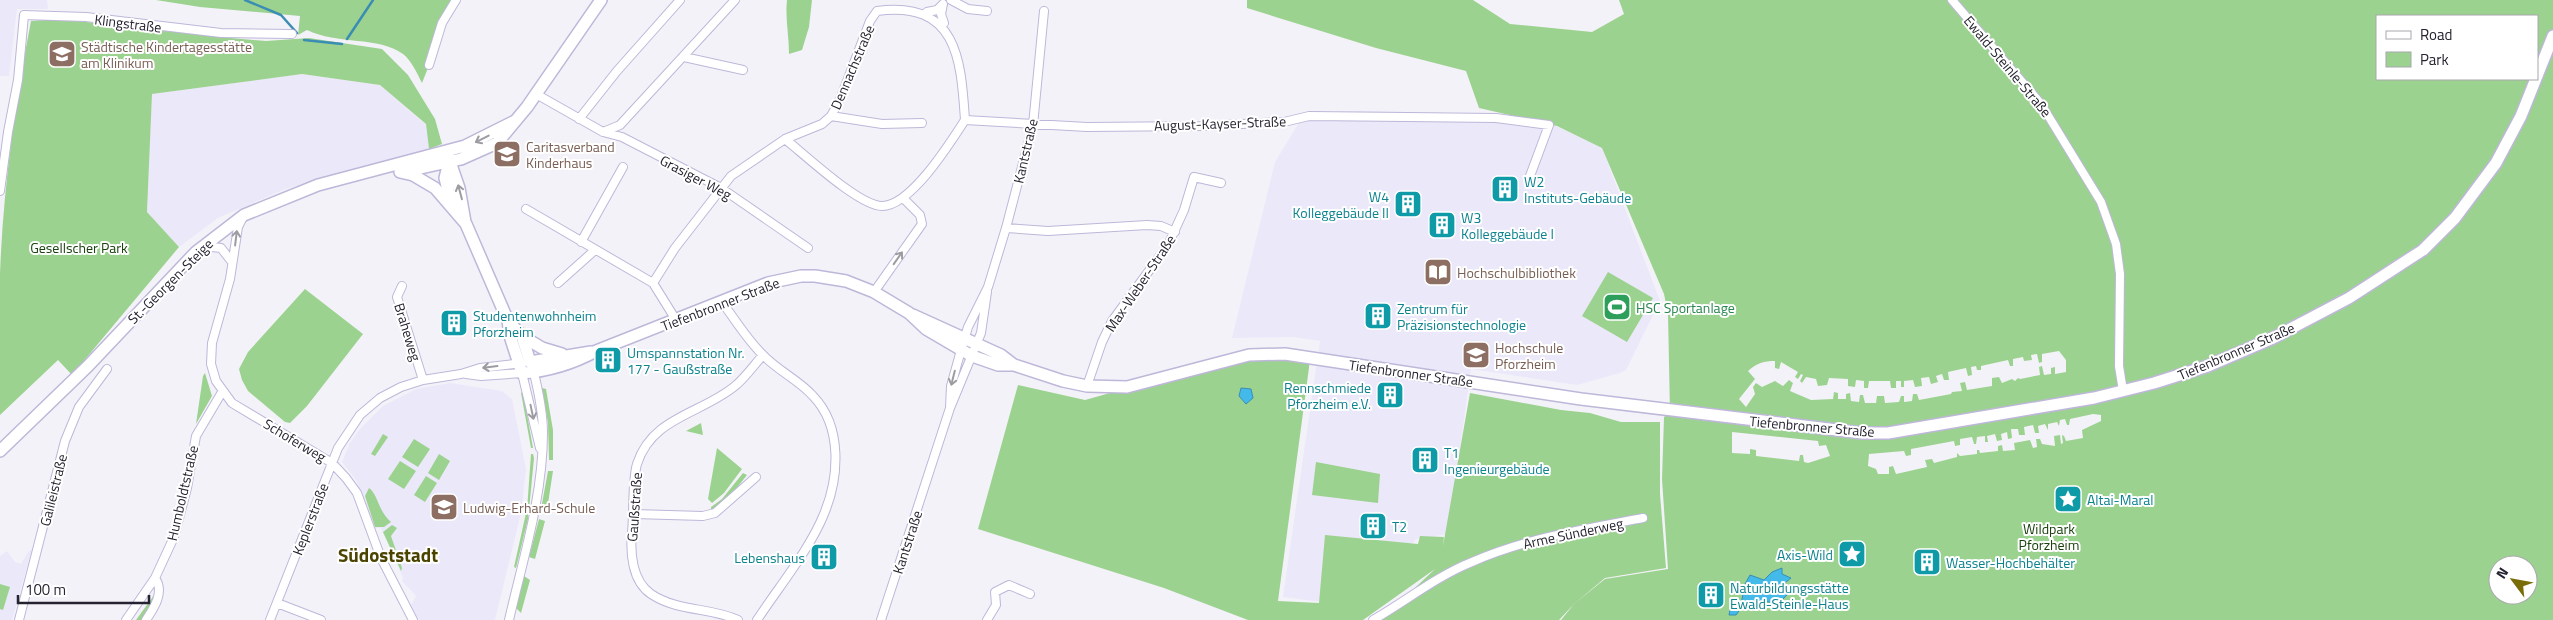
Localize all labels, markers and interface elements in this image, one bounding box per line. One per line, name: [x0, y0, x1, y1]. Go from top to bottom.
street label: Klingstraße: [93, 8, 163, 38]
street label: Ewald-Steinle-Straße: [1959, 11, 2057, 121]
legend: [2376, 15, 2538, 80]
street label: Dennachstraße: [825, 21, 879, 113]
text: Road: [2420, 23, 2452, 46]
place label: Städtische Kindertagesstätte am Klinikum: [81, 36, 252, 73]
school or university icon: Städtische Kindertagesstätte am Klinikum: [47, 39, 77, 69]
text: Park: [2420, 48, 2449, 71]
street label: August-Kayser-Straße: [1154, 110, 1286, 136]
street label: Kantstraße: [1007, 117, 1043, 185]
one-way arrow: [475, 135, 490, 144]
place label: Caritasverband Kinderhaus: [526, 136, 615, 173]
school or university icon: Caritasverband Kinderhaus: [492, 139, 522, 169]
street label: Grasiger Weg: [656, 149, 736, 205]
place label: W2 Instituts-Gebäude: [1524, 171, 1631, 208]
building icon: W2 Instituts-Gebäude: [1490, 174, 1520, 204]
one-way arrow: [455, 184, 464, 200]
place label: W4 Kolleggebäude II: [1293, 186, 1389, 223]
building icon: W4 Kolleggebäude II: [1393, 189, 1423, 219]
place label: W3 Kolleggebäude I: [1461, 207, 1554, 244]
building icon: W3 Kolleggebäude I: [1427, 210, 1457, 240]
street label: Max-Weber-Straße: [1100, 230, 1180, 336]
one-way arrow: [231, 231, 241, 247]
street label: St.-Georgen-Steige: [123, 234, 217, 328]
park label: Gesellscher Park: [30, 237, 128, 258]
one-way arrow: [893, 251, 903, 265]
library icon: Hochschulbibliothek: [1423, 257, 1453, 287]
place label: Hochschulbibliothek: [1457, 262, 1576, 283]
street label: Tiefenbronner Straße: [658, 272, 782, 336]
sports icon: HSC Sportanlage: [1602, 292, 1632, 322]
place label: HSC Sportanlage: [1636, 297, 1735, 318]
place label: Zentrum für Präzisionstechnologie: [1397, 298, 1526, 335]
street label: Braheweg: [389, 300, 427, 364]
building icon: Zentrum für Präzisionstechnologie: [1363, 301, 1393, 331]
place label: Studentenwohnheim Pforzheim: [473, 305, 597, 342]
building icon: Studentenwohnheim Pforzheim: [439, 308, 469, 338]
street label: Tiefenbronner Straße: [2174, 317, 2298, 385]
place label: Hochschule Pforzheim: [1495, 337, 1563, 374]
school or university icon: Hochschule Pforzheim: [1461, 340, 1491, 370]
place label: Umspannstation Nr. 177 - Gaußstraße: [627, 342, 745, 379]
building icon: Umspannstation Nr. 177 - Gaußstraße: [593, 345, 623, 375]
street label: Tiefenbronner Straße: [1347, 354, 1475, 392]
one-way arrow: [482, 362, 498, 372]
one-way arrow: [948, 370, 958, 386]
place label: Rennschmiede Pforzheim e.V.: [1284, 377, 1371, 414]
building icon: Rennschmiede Pforzheim e.V.: [1375, 380, 1405, 410]
one-way arrow: [527, 403, 537, 419]
street label: Tiefenbronner Straße: [1749, 410, 1875, 442]
street label: Schoferweg: [260, 413, 330, 467]
place label: T1 Ingenieurgebäude: [1444, 442, 1550, 479]
street label: Humboldtstraße: [161, 443, 203, 543]
building icon: T1 Ingenieurgebäude: [1410, 445, 1440, 475]
street label: Galileistraße: [34, 452, 72, 528]
street label: Gaußstraße: [621, 472, 647, 542]
street label: Keplerstraße: [287, 480, 333, 558]
place icon: Altai-Maral: [2053, 484, 2083, 514]
place label: Altai-Maral: [2087, 489, 2154, 510]
school or university icon: Ludwig-Erhard-Schule: [429, 492, 459, 522]
place label: Ludwig-Erhard-Schule: [463, 497, 595, 518]
street label: Kantstraße: [887, 507, 927, 577]
building icon: T2: [1358, 511, 1388, 541]
street label: Arme Sünderweg: [1521, 512, 1625, 554]
place label: T2: [1392, 516, 1407, 537]
park label: Wildpark Pforzheim: [2019, 518, 2079, 555]
place icon: Axis-Wild: [1837, 539, 1867, 569]
district label: Südoststadt: [338, 540, 438, 569]
building icon: Lebenshaus: [809, 542, 839, 572]
place label: Axis-Wild: [1777, 544, 1833, 565]
place label: Lebenshaus: [734, 547, 805, 568]
building icon: Wasser-Hochbehälter: [1912, 547, 1942, 577]
place label: Wasser-Hochbehälter: [1946, 552, 2075, 573]
north arrow: [2488, 555, 2538, 605]
text: N: [2490, 563, 2513, 583]
scale bar: [18, 572, 149, 604]
place label: Naturbildungsstätte Ewald-Steinle-Haus: [1730, 577, 1849, 614]
text: 100 m: [25, 578, 66, 601]
building icon: Naturbildungsstätte Ewald-Steinle-Haus: [1696, 580, 1726, 610]

